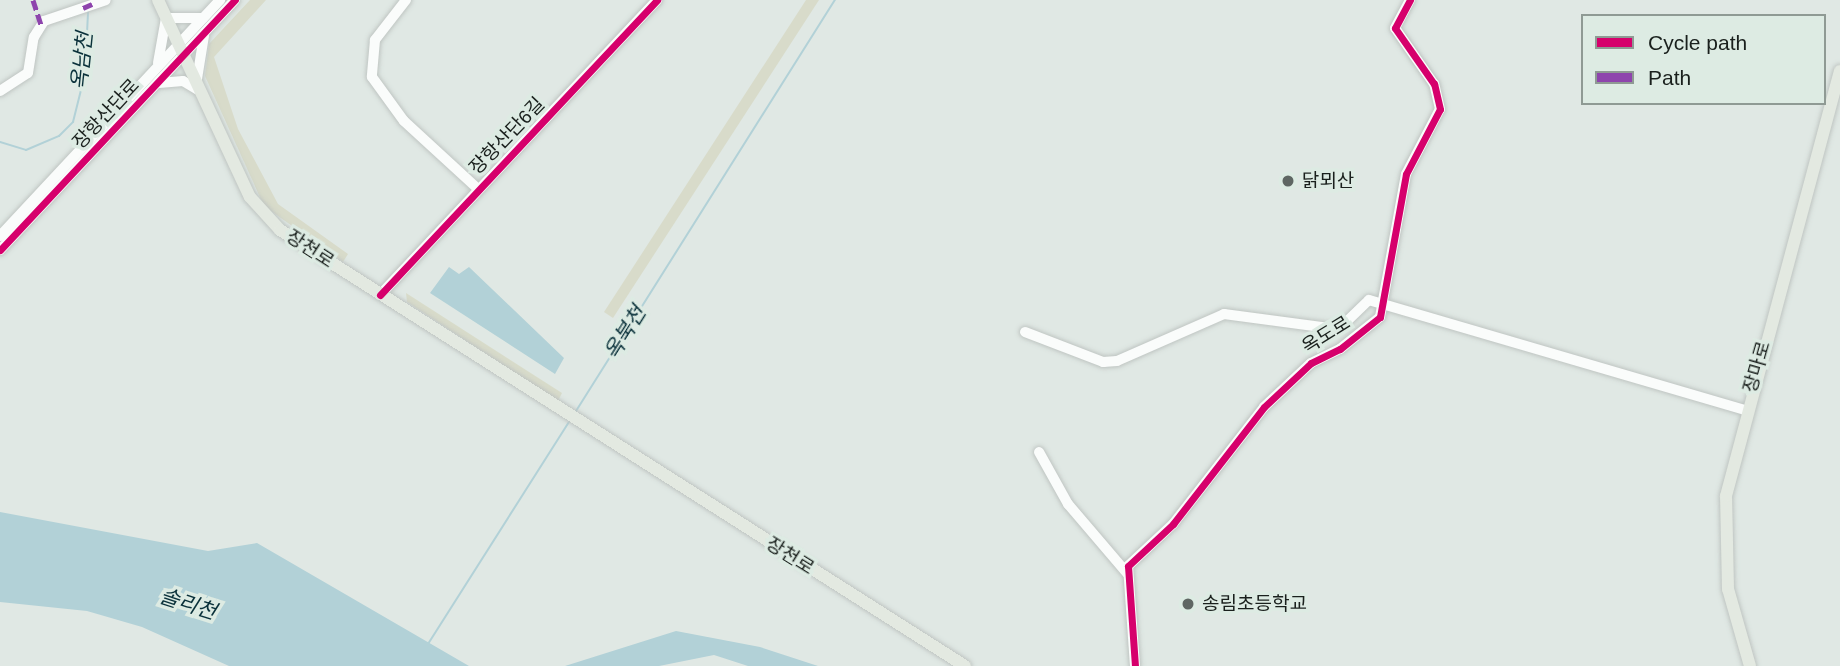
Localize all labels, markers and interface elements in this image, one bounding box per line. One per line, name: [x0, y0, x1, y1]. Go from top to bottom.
legend: [1581, 14, 1826, 105]
water label: 옥남천: [66, 31, 98, 91]
text: Cycle path: [1648, 31, 1747, 54]
text: Path: [1648, 66, 1691, 89]
street label: 장항산단로: [68, 74, 144, 154]
street label: 장항산단6길: [465, 93, 549, 179]
place label: 닭뫼산: [1302, 170, 1354, 192]
marker: 닭뫼산: [1280, 173, 1296, 189]
street label: 장천로: [282, 225, 338, 273]
water label: 옥북천: [599, 302, 651, 364]
street label: 옥도로: [1298, 311, 1354, 359]
street label: 장마로: [1739, 339, 1775, 395]
street label: 장천로: [762, 532, 818, 580]
water label: 솔리천: [157, 583, 219, 625]
place label: 송림초등학교: [1202, 593, 1307, 615]
marker: 송림초등학교: [1180, 596, 1196, 612]

